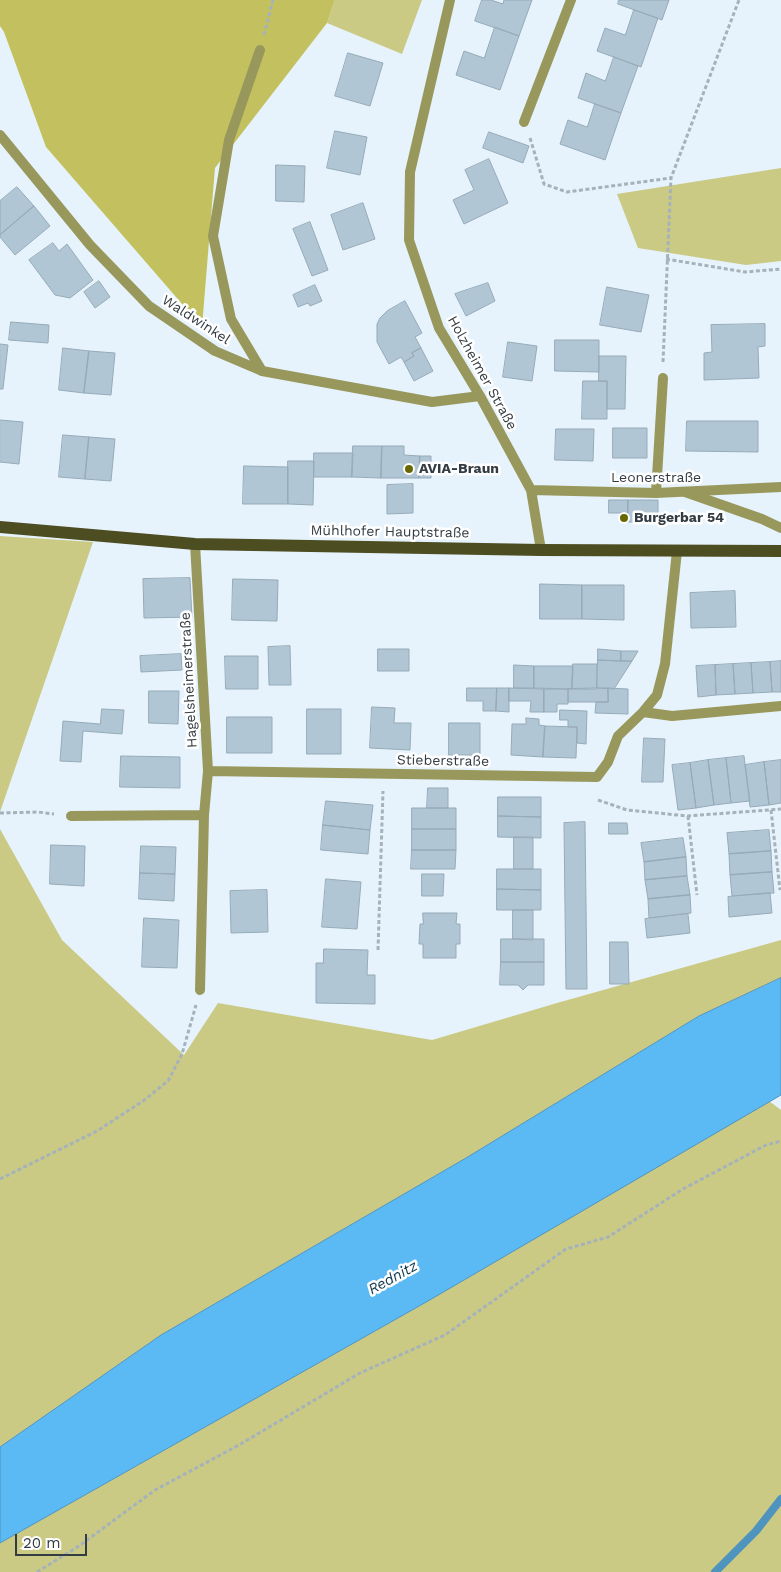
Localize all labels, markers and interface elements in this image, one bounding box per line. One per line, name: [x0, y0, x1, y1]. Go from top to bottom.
street label: Waldwinkel: [159, 292, 233, 348]
street label: Holzheimer Straße: [444, 313, 520, 433]
place label: AVIA-Braun: [419, 461, 499, 477]
marker: AVIA-Braun: [403, 463, 415, 475]
street label: Leonerstraße: [611, 470, 701, 486]
place label: Burgerbar 54: [634, 510, 724, 526]
marker: Burgerbar 54: [618, 512, 630, 524]
street label: Mühlhofer Hauptstraße: [310, 522, 470, 542]
street label: Hagelsheimerstraße: [177, 612, 201, 748]
street label: Stieberstraße: [397, 752, 489, 770]
water label: Rednitz: [365, 1257, 421, 1299]
scale bar: [18, 1524, 90, 1556]
text: 20 m: [23, 1534, 61, 1552]

